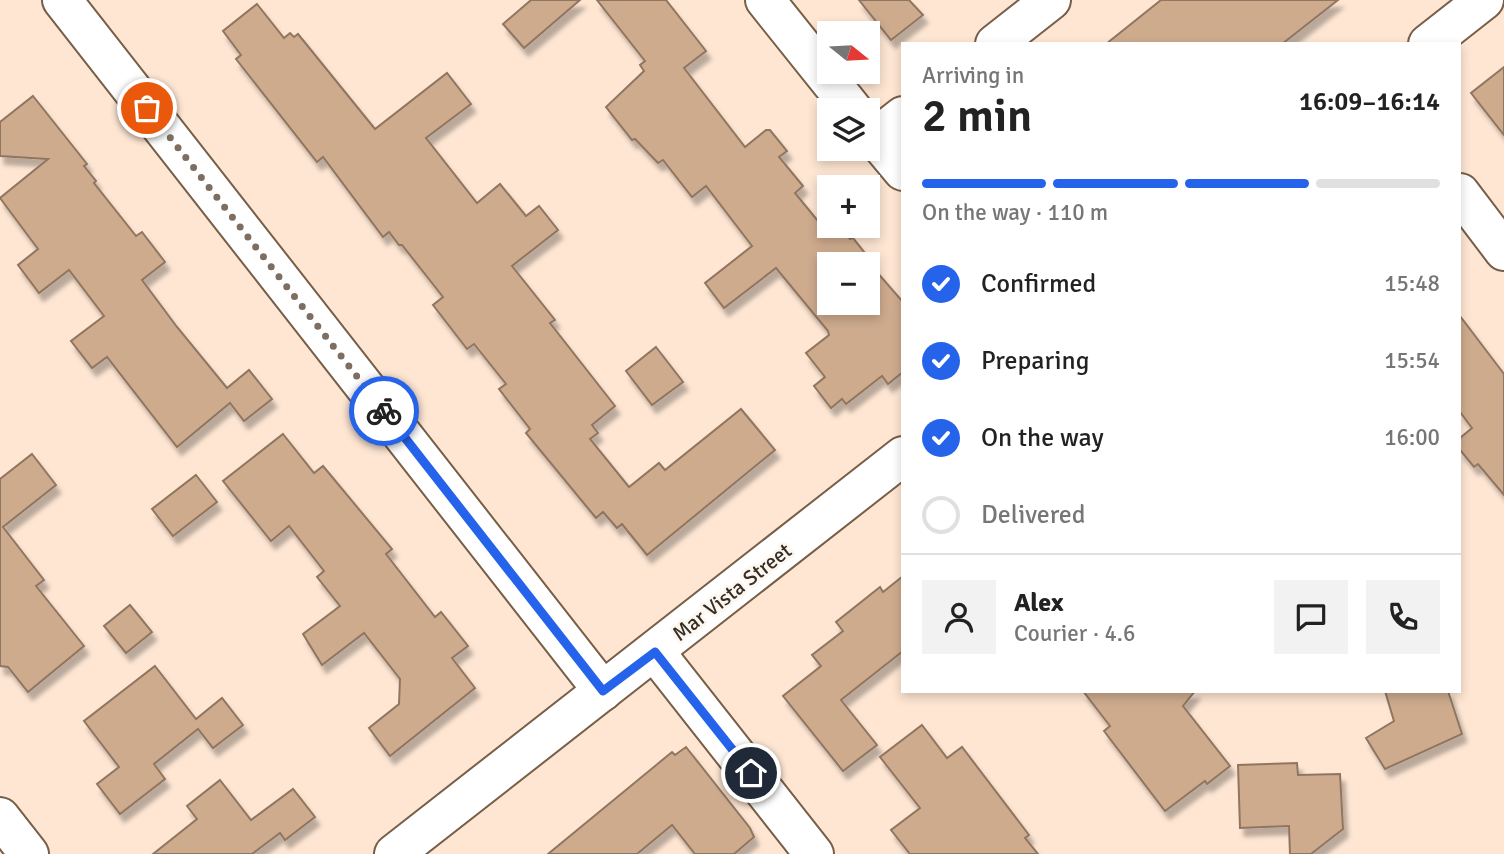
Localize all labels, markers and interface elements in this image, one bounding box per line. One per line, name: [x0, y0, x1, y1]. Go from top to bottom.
north arrow: [817, 21, 880, 84]
map controls: [817, 21, 880, 315]
text: Arriving in: [922, 61, 1024, 90]
pin: [117, 78, 177, 138]
text: 16:09–16:14: [1299, 86, 1440, 118]
text: 2 min: [922, 88, 1032, 144]
icon: bag: [128, 89, 166, 127]
button: layers: [817, 98, 880, 161]
button: +: [817, 175, 880, 238]
text: On the way · 110 m: [922, 198, 1108, 227]
button: −: [817, 252, 880, 315]
icon: check: [922, 265, 960, 303]
text: Confirmed: [981, 268, 1096, 300]
text: 15:48: [1384, 269, 1440, 298]
icon: check: [922, 342, 960, 380]
text: Preparing: [981, 345, 1089, 377]
text: 15:54: [1384, 346, 1440, 375]
courier: [349, 376, 419, 446]
icon: bike: [365, 392, 403, 430]
icon: check: [922, 419, 960, 457]
text: On the way: [981, 422, 1104, 454]
text: 16:00: [1384, 423, 1440, 452]
text: Delivered: [981, 499, 1086, 531]
street label: Mar Vista Street: [667, 537, 797, 647]
button: person: [922, 580, 996, 654]
button: chat: [1274, 580, 1348, 654]
button: phone: [1366, 580, 1440, 654]
text: Alex: [1014, 587, 1064, 619]
text: Courier · 4.6: [1014, 619, 1135, 648]
pin: [721, 743, 781, 803]
icon: home: [732, 754, 770, 792]

